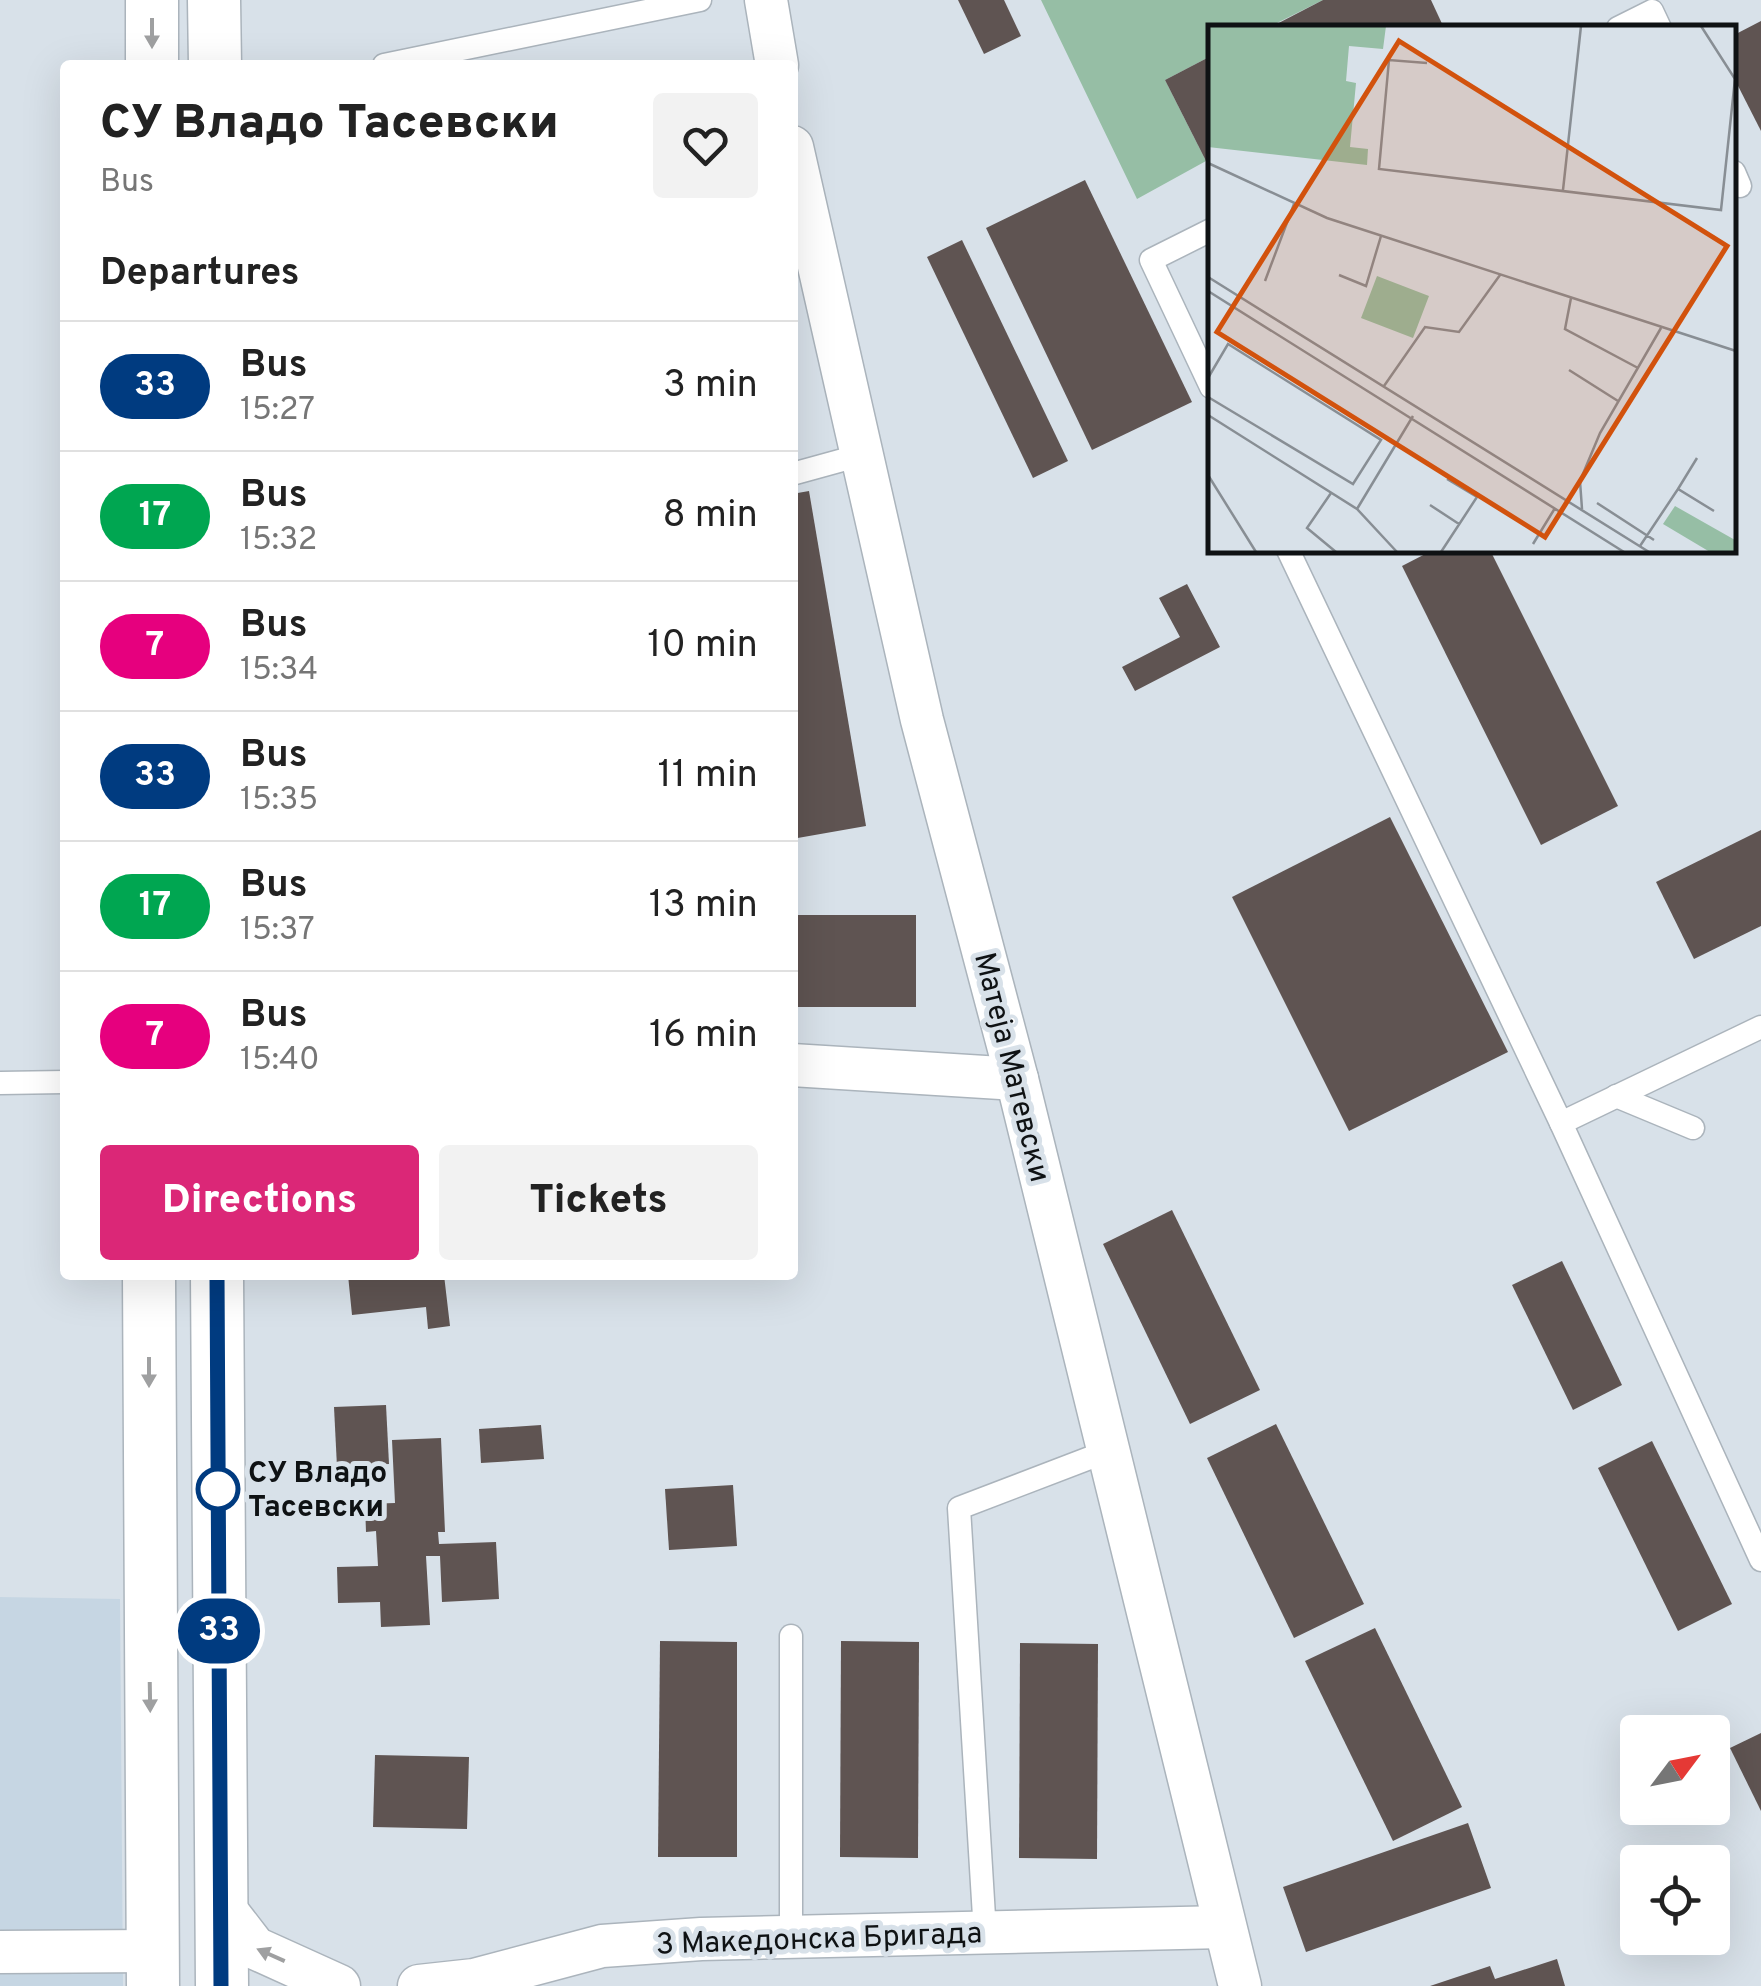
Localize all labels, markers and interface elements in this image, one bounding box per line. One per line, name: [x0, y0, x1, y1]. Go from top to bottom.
one-way arrow: [144, 17, 160, 49]
inset map: [1208, 25, 1736, 552]
button: heart: [653, 93, 758, 198]
text: СУ Владо Тасевски: [100, 95, 559, 155]
text: Bus: [100, 163, 154, 203]
text: Departures: [100, 250, 300, 299]
text: Bus: [240, 342, 307, 391]
text: 3 min: [663, 362, 758, 411]
text: 33: [134, 364, 176, 408]
text: 15:27: [240, 391, 315, 431]
text: Bus: [240, 472, 307, 521]
text: 8 min: [663, 492, 758, 541]
text: 17: [139, 494, 171, 538]
text: 15:32: [240, 521, 317, 561]
text: Bus: [240, 602, 307, 651]
text: 10 min: [647, 622, 758, 671]
text: 7: [146, 624, 164, 668]
text: 15:34: [240, 651, 318, 691]
text: Bus: [240, 732, 307, 781]
text: 11 min: [657, 752, 758, 801]
text: 33: [134, 754, 176, 798]
text: 15:35: [240, 781, 318, 821]
text: Bus: [240, 862, 307, 911]
text: 13 min: [649, 882, 758, 931]
text: 17: [139, 884, 171, 928]
text: 15:37: [240, 911, 315, 951]
street label: Матеја Матевски: [964, 949, 1057, 1186]
text: Bus: [240, 992, 307, 1041]
text: 16 min: [649, 1012, 758, 1061]
text: 7: [146, 1014, 164, 1058]
text: 15:40: [240, 1041, 319, 1081]
button: Directions: [100, 1145, 419, 1260]
button: Tickets: [439, 1145, 758, 1260]
one-way arrow: [141, 1357, 157, 1389]
place label: СУ Владо Тасевски: [248, 1456, 387, 1527]
marker: СУ Владо Тасевски: [197, 1468, 239, 1510]
line badge: 33: [174, 1598, 264, 1664]
text: 33: [198, 1609, 240, 1653]
one-way arrow: [142, 1682, 158, 1714]
north arrow: [1620, 1715, 1730, 1825]
map controls: [1620, 1715, 1730, 1955]
button: locate: [1620, 1845, 1730, 1955]
street label: 3 Македонска Бригада: [655, 1916, 983, 1965]
one-way arrow: [256, 1947, 285, 1964]

